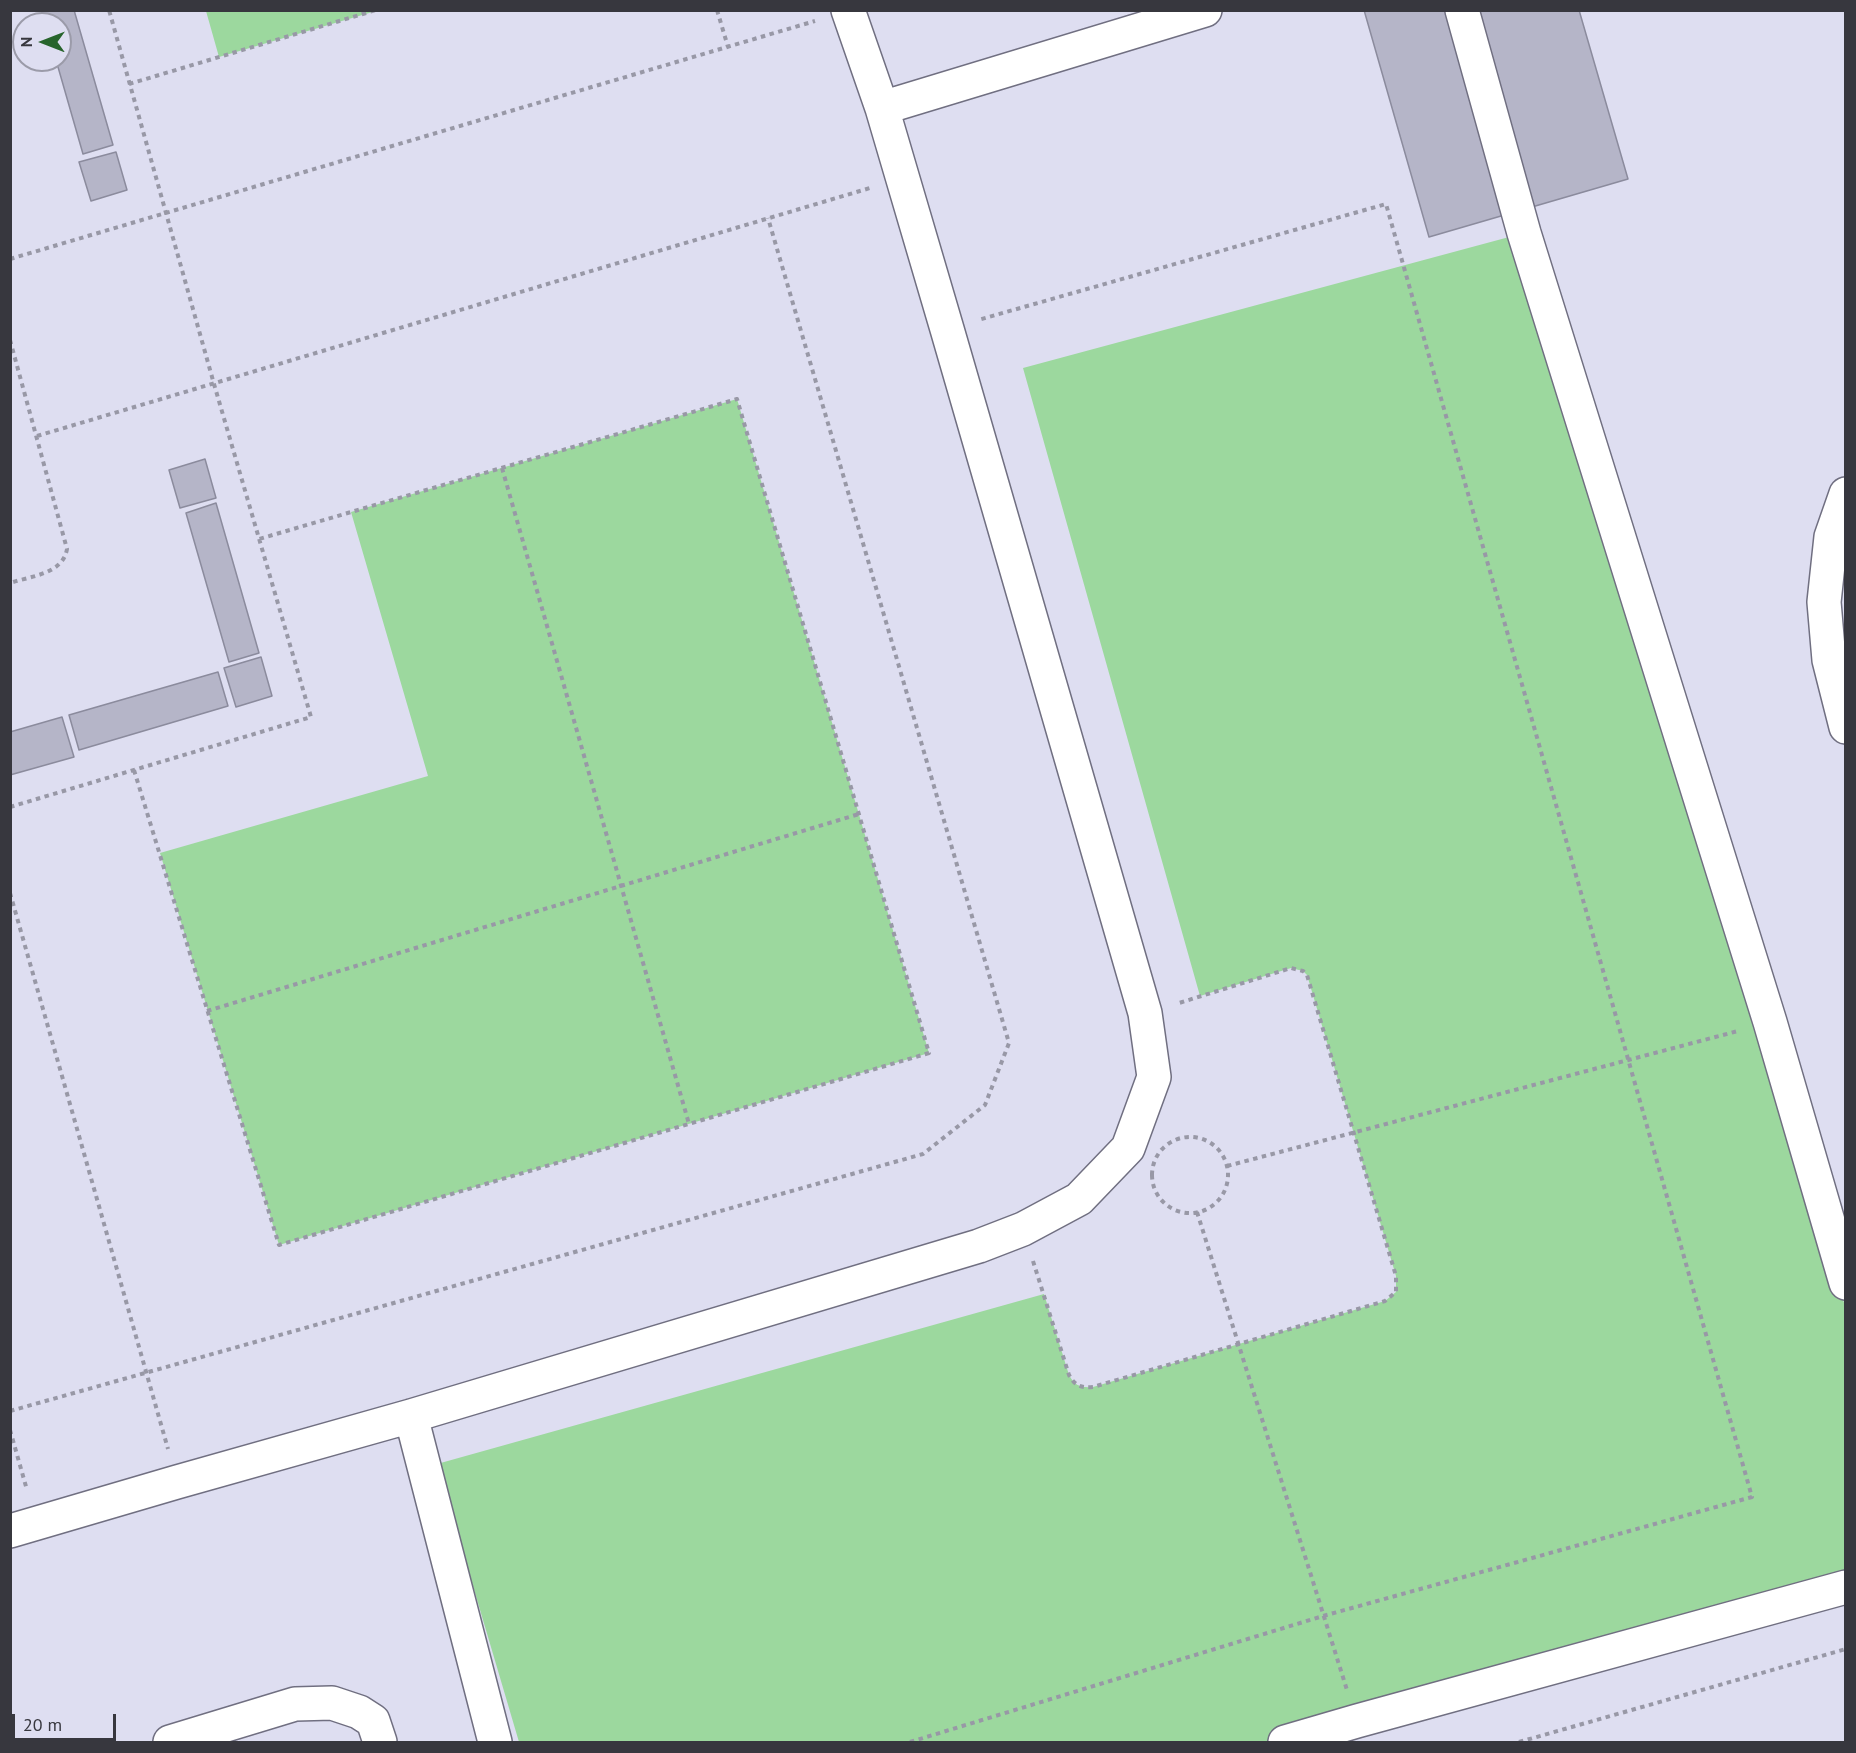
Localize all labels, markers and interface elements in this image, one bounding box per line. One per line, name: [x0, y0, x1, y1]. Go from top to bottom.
north arrow: [12, 12, 72, 72]
text: N: [16, 37, 36, 47]
scale bar: [15, 1702, 118, 1740]
text: 20 m: [23, 1713, 62, 1736]

